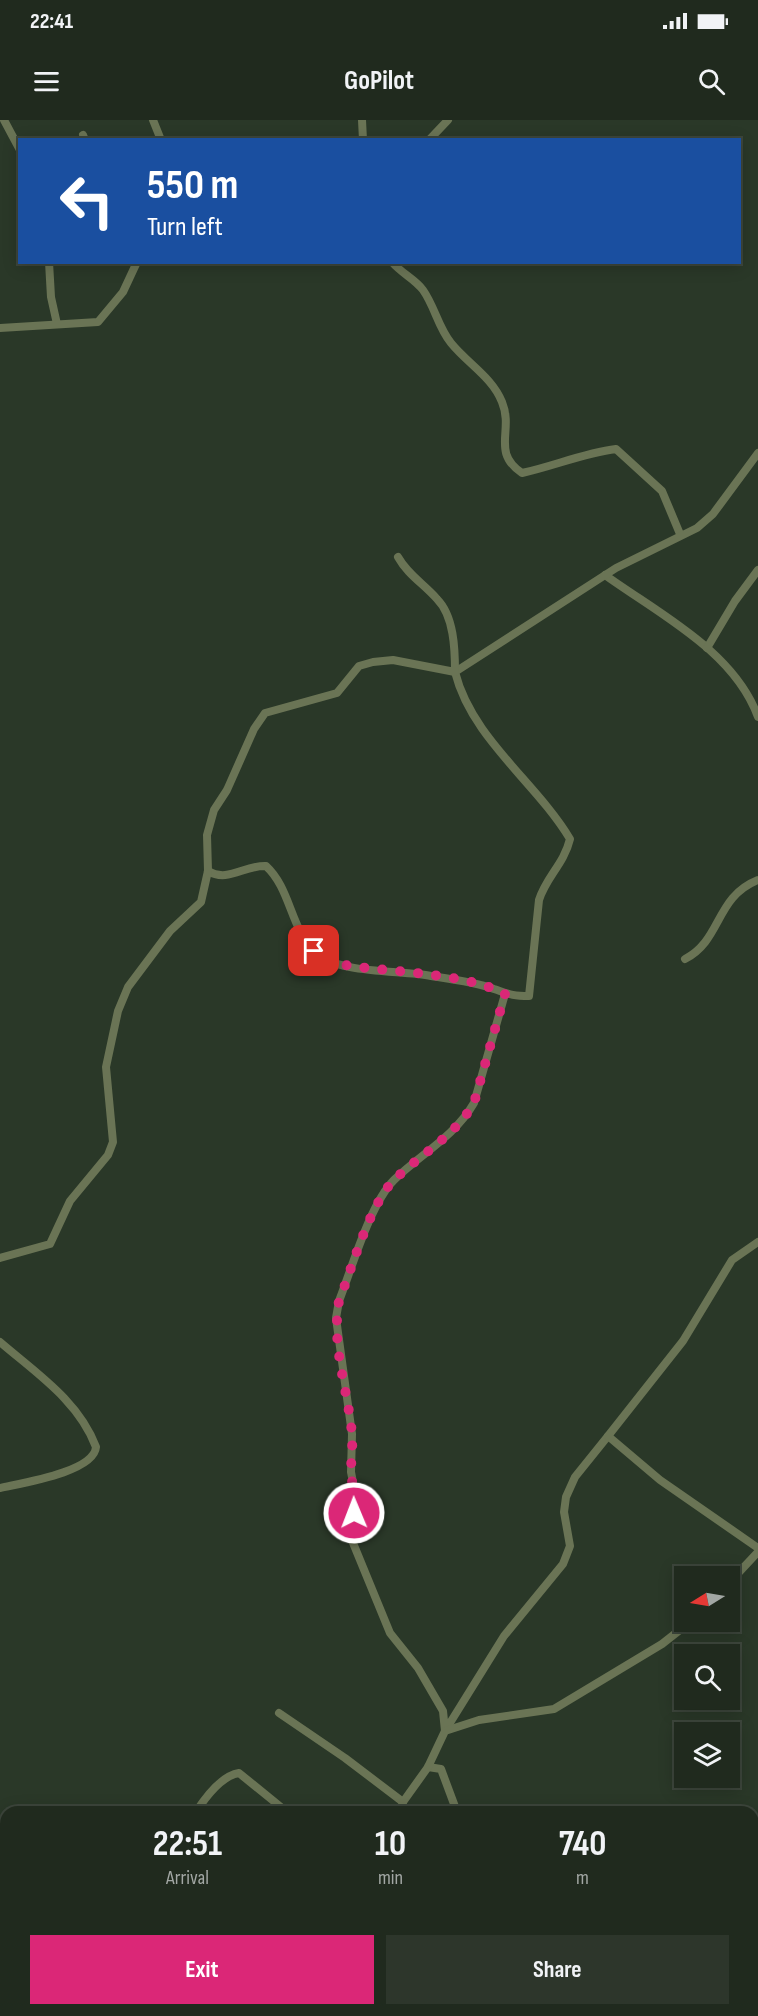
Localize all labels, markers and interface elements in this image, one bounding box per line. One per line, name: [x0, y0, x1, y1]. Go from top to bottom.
text: 22:41: [30, 8, 73, 35]
icon: menu: [30, 65, 63, 98]
text: GoPilot: [344, 65, 414, 97]
icon: search: [695, 65, 728, 98]
text: 550 m: [147, 160, 238, 211]
icon: left: [48, 162, 126, 240]
text: Turn left: [147, 211, 223, 243]
pin: [288, 925, 339, 976]
icon: arrive: [297, 934, 330, 967]
position arrow: [322, 1481, 386, 1545]
north arrow: [674, 1566, 740, 1632]
map controls: [674, 1566, 740, 1788]
button: search: [674, 1644, 740, 1710]
button: layers: [674, 1722, 740, 1788]
text: 22:51: [153, 1823, 222, 1866]
text: 10: [375, 1823, 406, 1866]
text: 740: [559, 1823, 606, 1866]
text: Arrival: [166, 1866, 209, 1890]
text: min: [378, 1866, 403, 1890]
text: m: [576, 1866, 589, 1890]
button: Exit: [30, 1935, 374, 2004]
button: Share: [386, 1935, 729, 2004]

